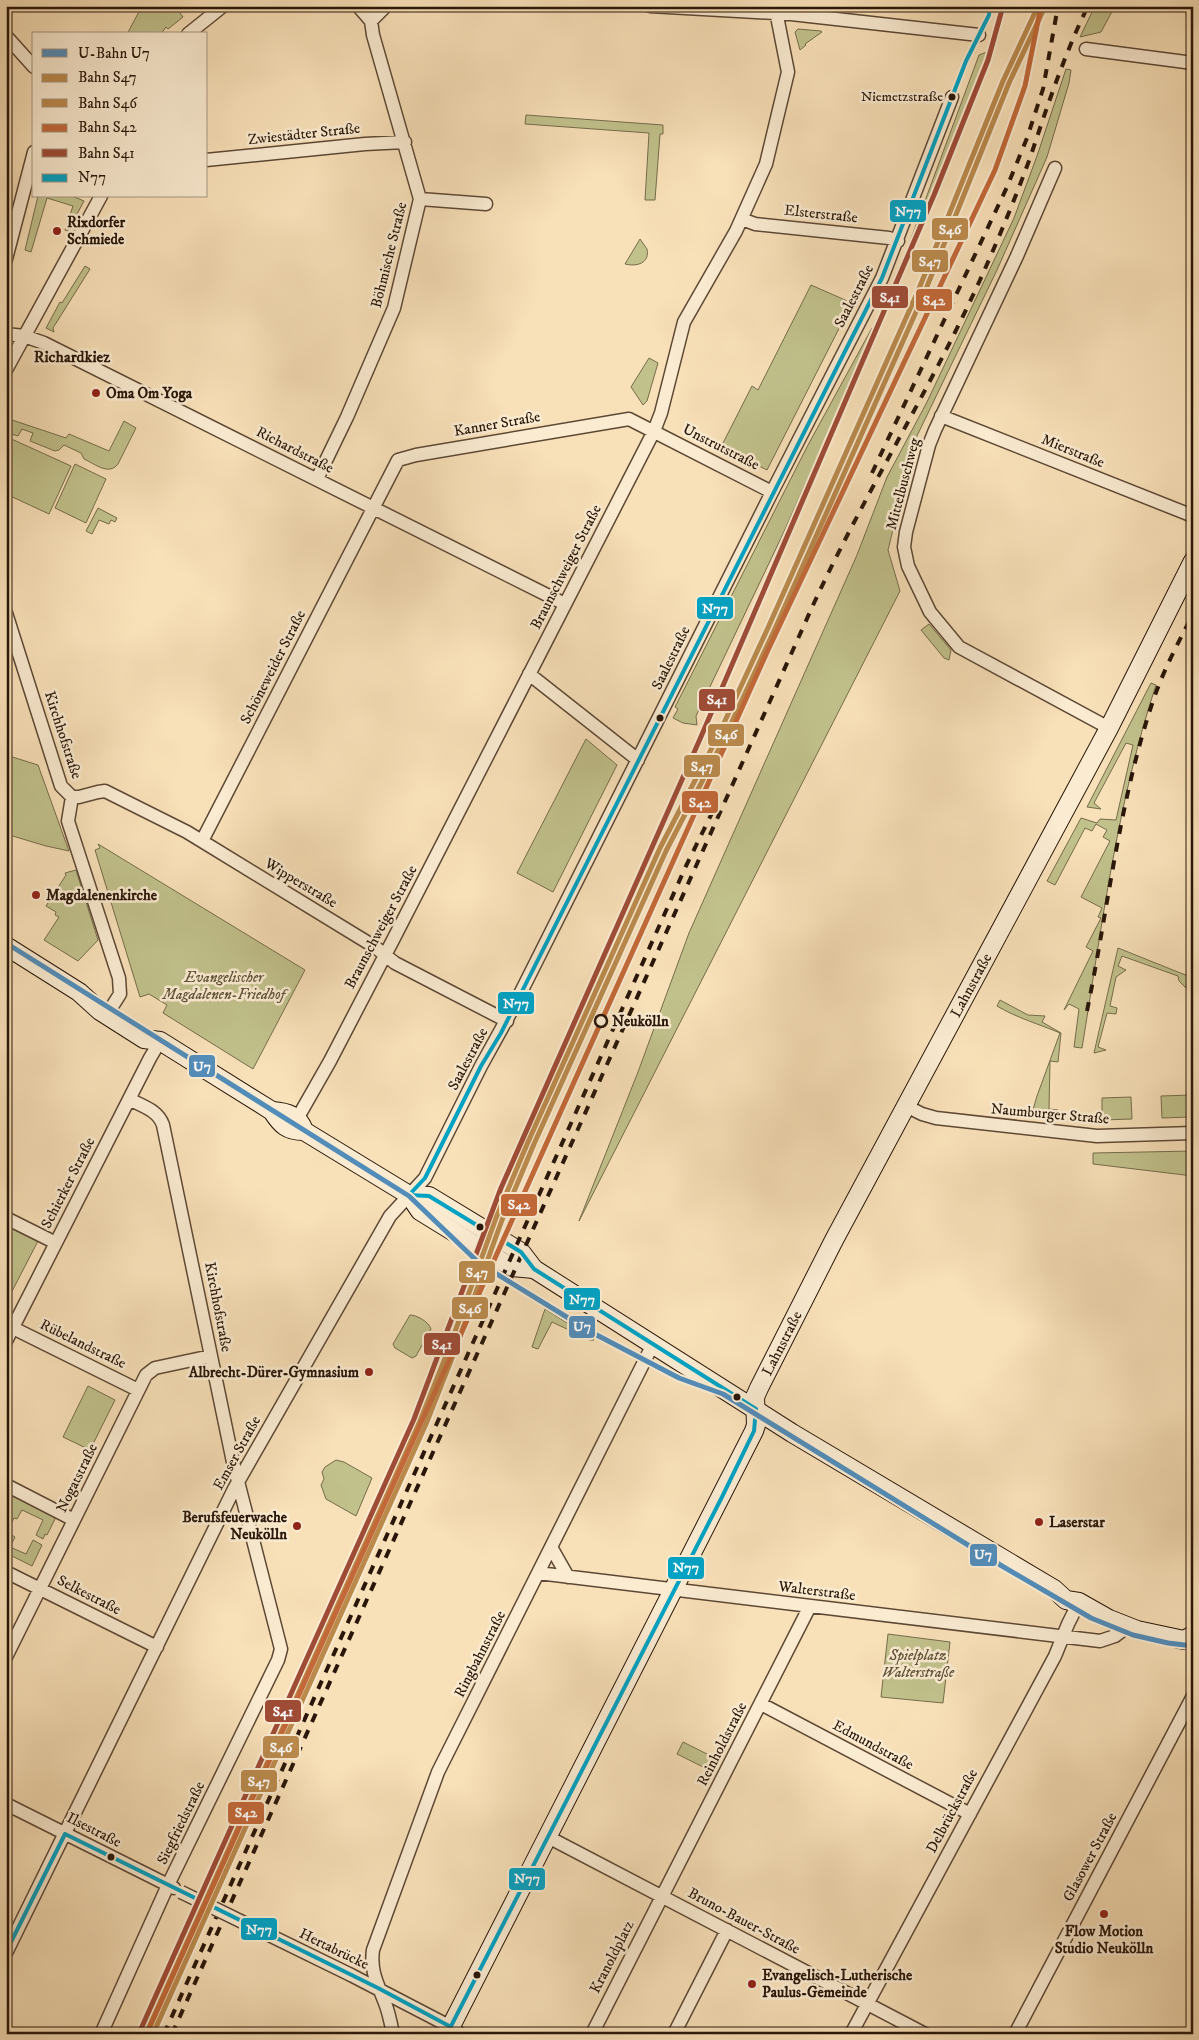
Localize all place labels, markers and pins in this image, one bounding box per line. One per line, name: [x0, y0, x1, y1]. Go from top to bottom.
place label: Niemetzstraße: [861, 88, 943, 106]
marker: Niemetzstraße: [947, 92, 957, 102]
place label: Rixdorfer Schmiede: [67, 213, 125, 249]
marker: Rixdorfer Schmiede: [51, 225, 63, 237]
place label: Oma Om Yoga: [106, 384, 193, 403]
marker: Oma Om Yoga: [90, 387, 102, 399]
unlabelled marker: [655, 713, 665, 723]
place label: Magdalenenkirche: [46, 886, 158, 905]
marker: Magdalenenkirche: [30, 889, 42, 901]
place label: Neukölln: [612, 1012, 669, 1031]
marker: Neukölln: [594, 1014, 608, 1028]
unlabelled marker: [475, 1222, 485, 1232]
place label: Albrecht-Dürer-Gymnasium: [188, 1363, 360, 1382]
marker: Albrecht-Dürer-Gymnasium: [363, 1366, 375, 1378]
unlabelled marker: [732, 1392, 742, 1402]
place label: Berufsfeuerwache Neukölln: [182, 1508, 288, 1544]
place label: Laserstar: [1049, 1513, 1105, 1532]
marker: Laserstar: [1033, 1516, 1045, 1528]
marker: Berufsfeuerwache Neukölln: [291, 1520, 303, 1532]
unlabelled marker: [106, 1852, 116, 1862]
marker: Flow Motion Studio Neukölln: [1098, 1908, 1110, 1920]
place label: Flow Motion Studio Neukölln: [1055, 1922, 1153, 1958]
place label: Evangelisch-Lutherische Paulus-Gemeinde: [762, 1966, 913, 2002]
unlabelled marker: [472, 1970, 482, 1980]
marker: Evangelisch-Lutherische Paulus-Gemeinde: [746, 1978, 758, 1990]

